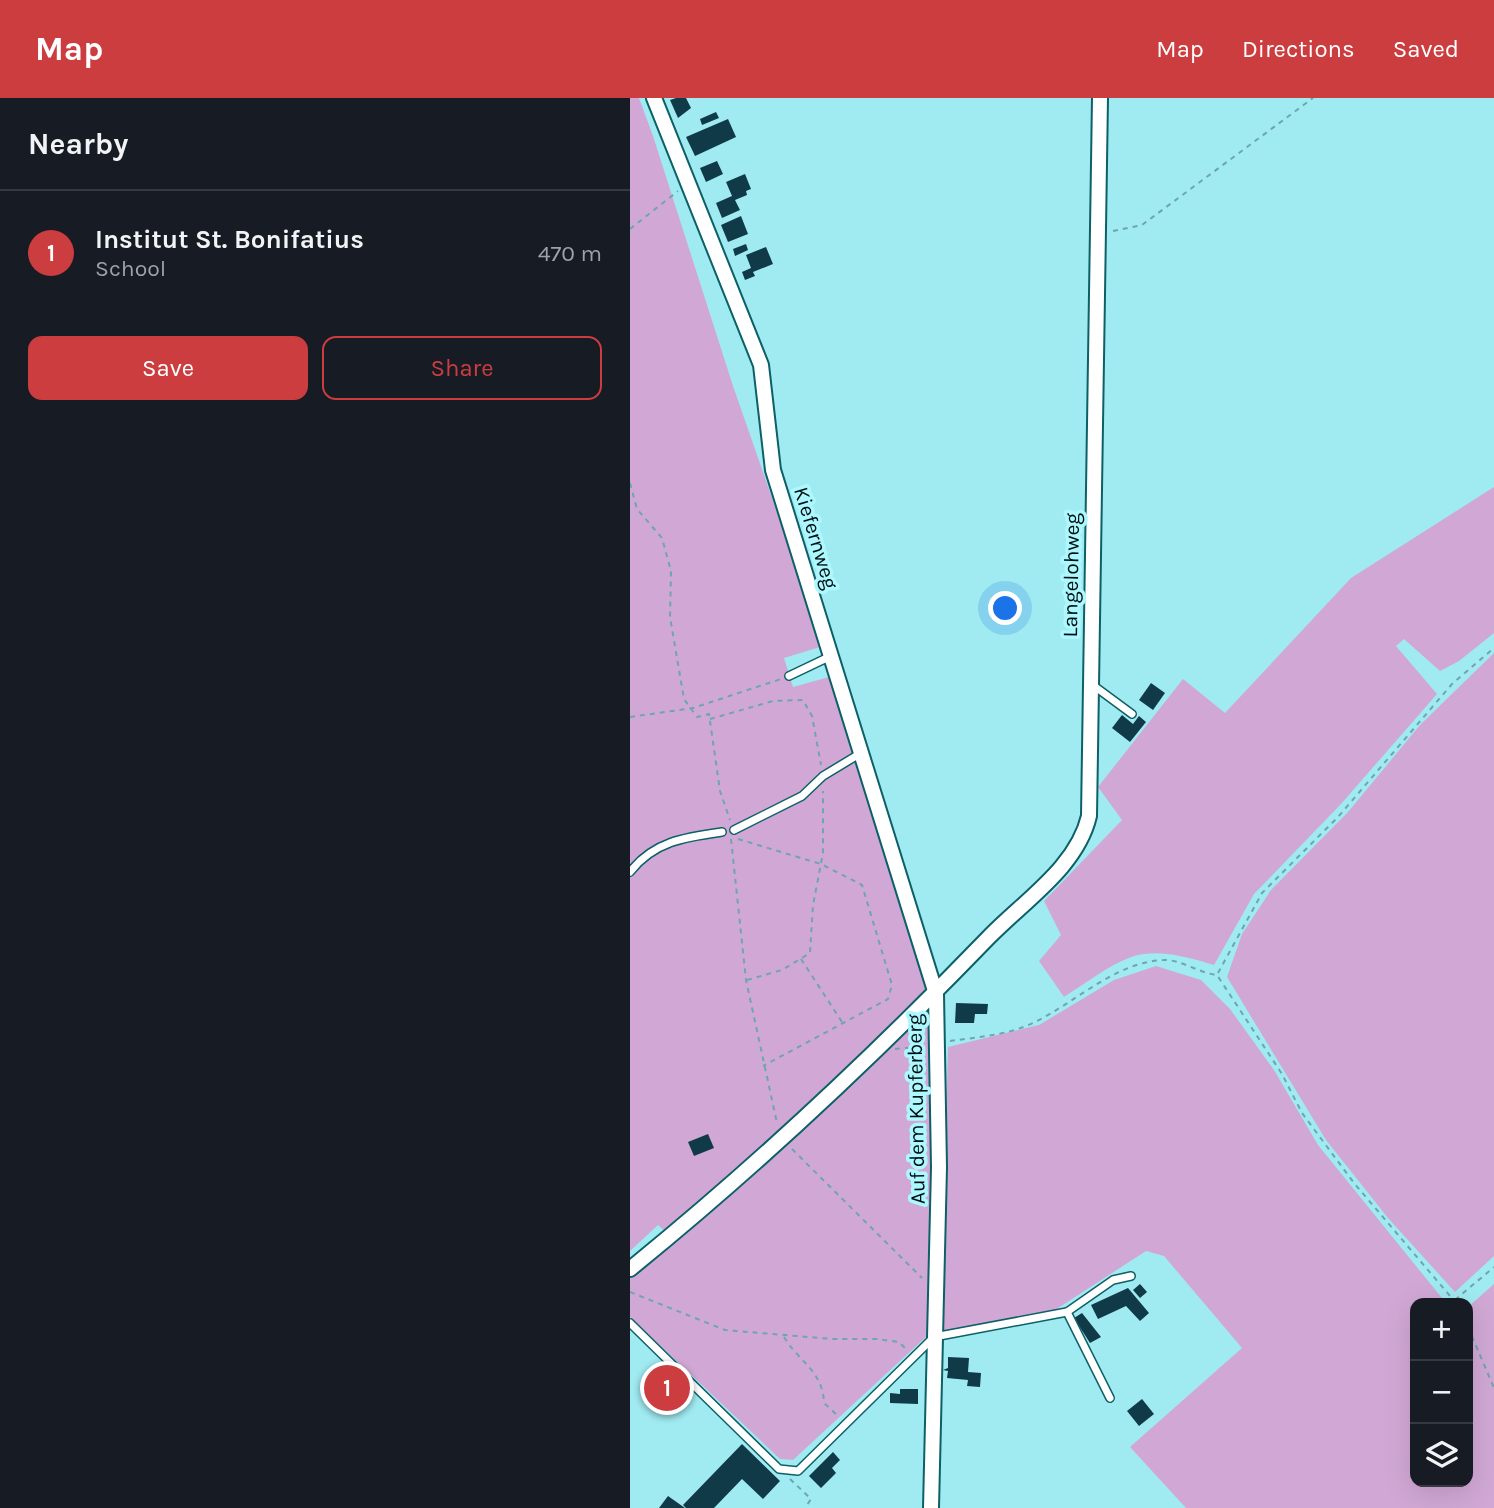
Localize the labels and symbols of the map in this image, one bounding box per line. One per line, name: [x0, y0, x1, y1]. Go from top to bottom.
street label: Kiefernweg: [789, 484, 843, 592]
street label: Langelohweg: [1058, 512, 1084, 637]
your location: [988, 591, 1022, 625]
street label: Auf dem Kupferberg: [902, 1013, 930, 1204]
pin: 1: [644, 1362, 690, 1414]

